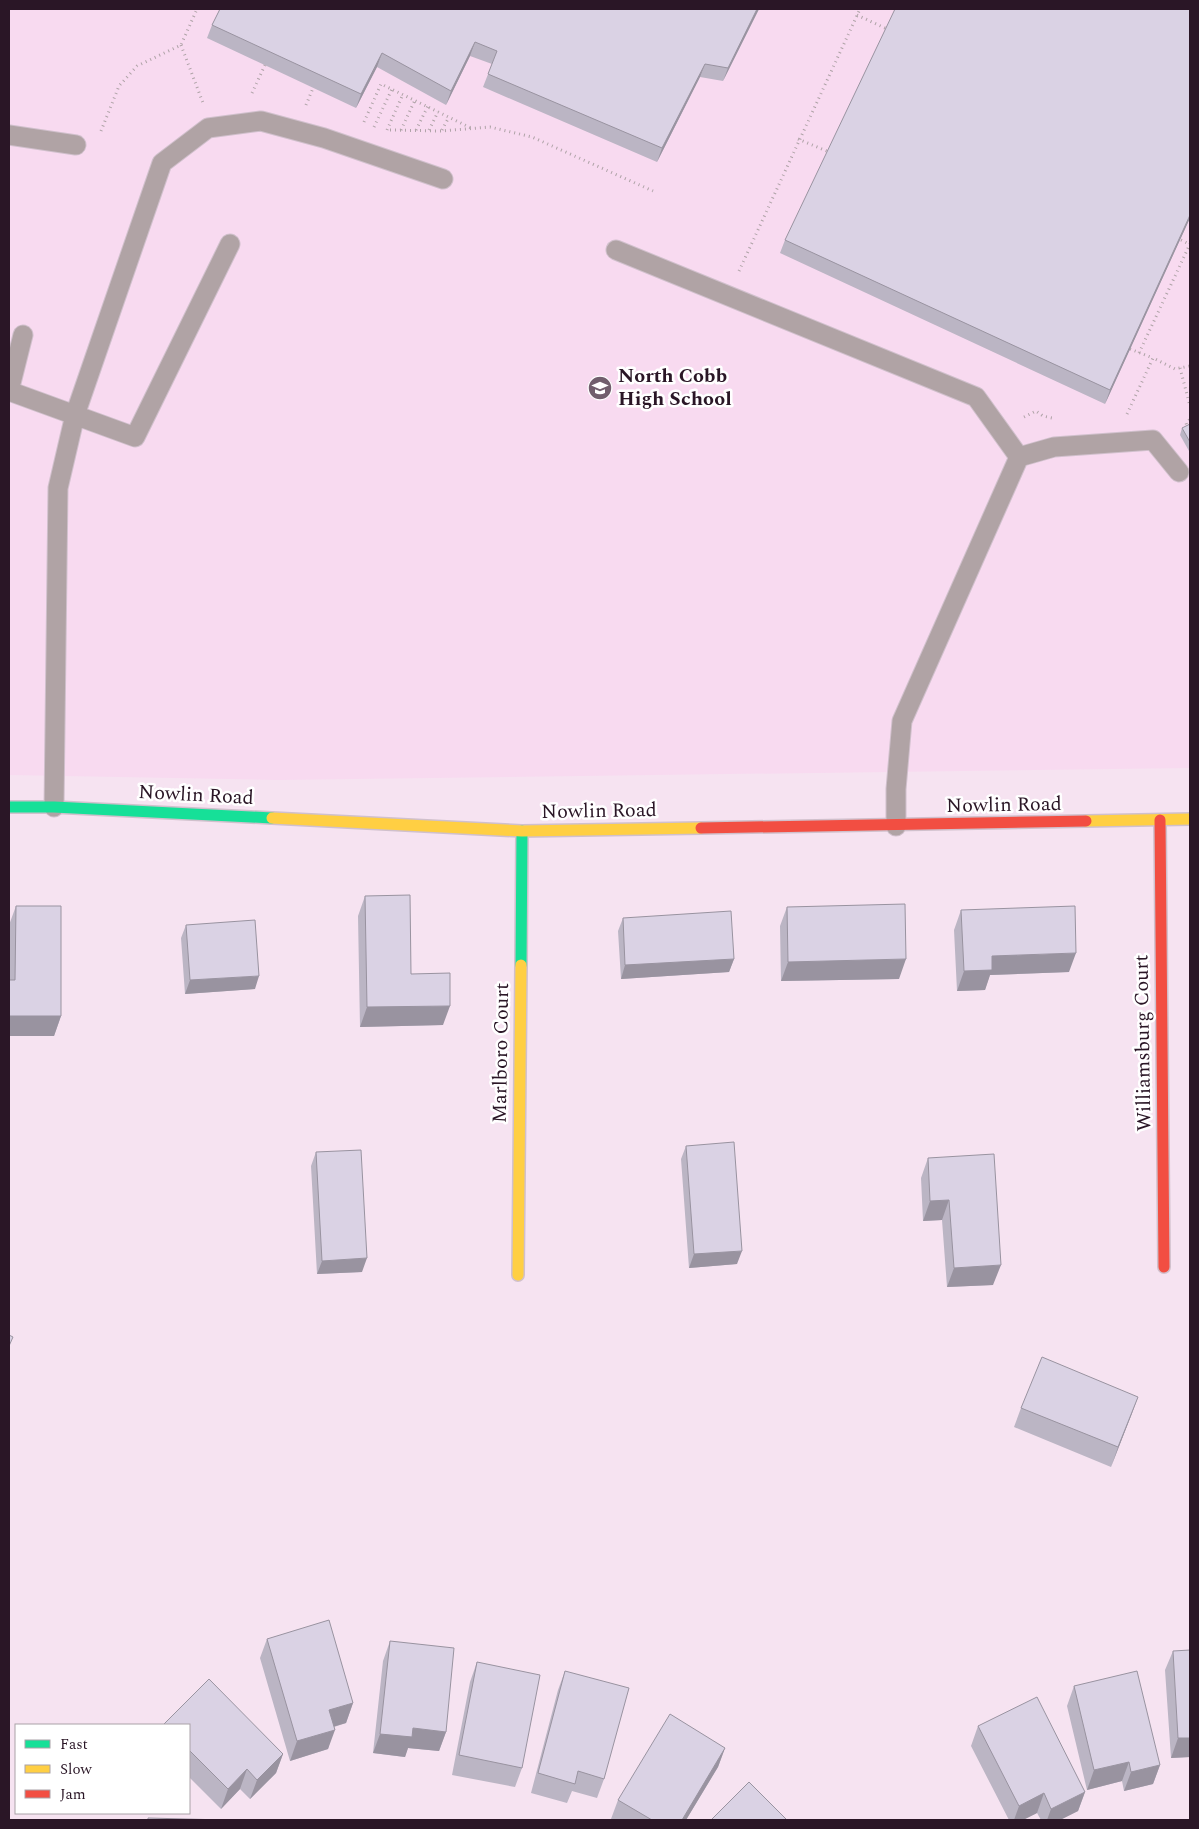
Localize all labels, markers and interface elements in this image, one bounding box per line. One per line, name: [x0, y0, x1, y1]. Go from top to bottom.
place label: North Cobb High School: [618, 361, 732, 414]
school or university icon: North Cobb High School: [587, 375, 613, 401]
street label: Nowlin Road: [137, 777, 255, 813]
street label: Nowlin Road: [946, 789, 1062, 821]
street label: Nowlin Road: [541, 795, 657, 827]
street label: Williamsburg Court: [1126, 954, 1160, 1132]
street label: Marlboro Court: [485, 983, 517, 1123]
legend: [15, 1724, 190, 1814]
text: Fast: [60, 1733, 88, 1756]
text: Slow: [60, 1758, 92, 1781]
text: Jam: [60, 1783, 86, 1806]

